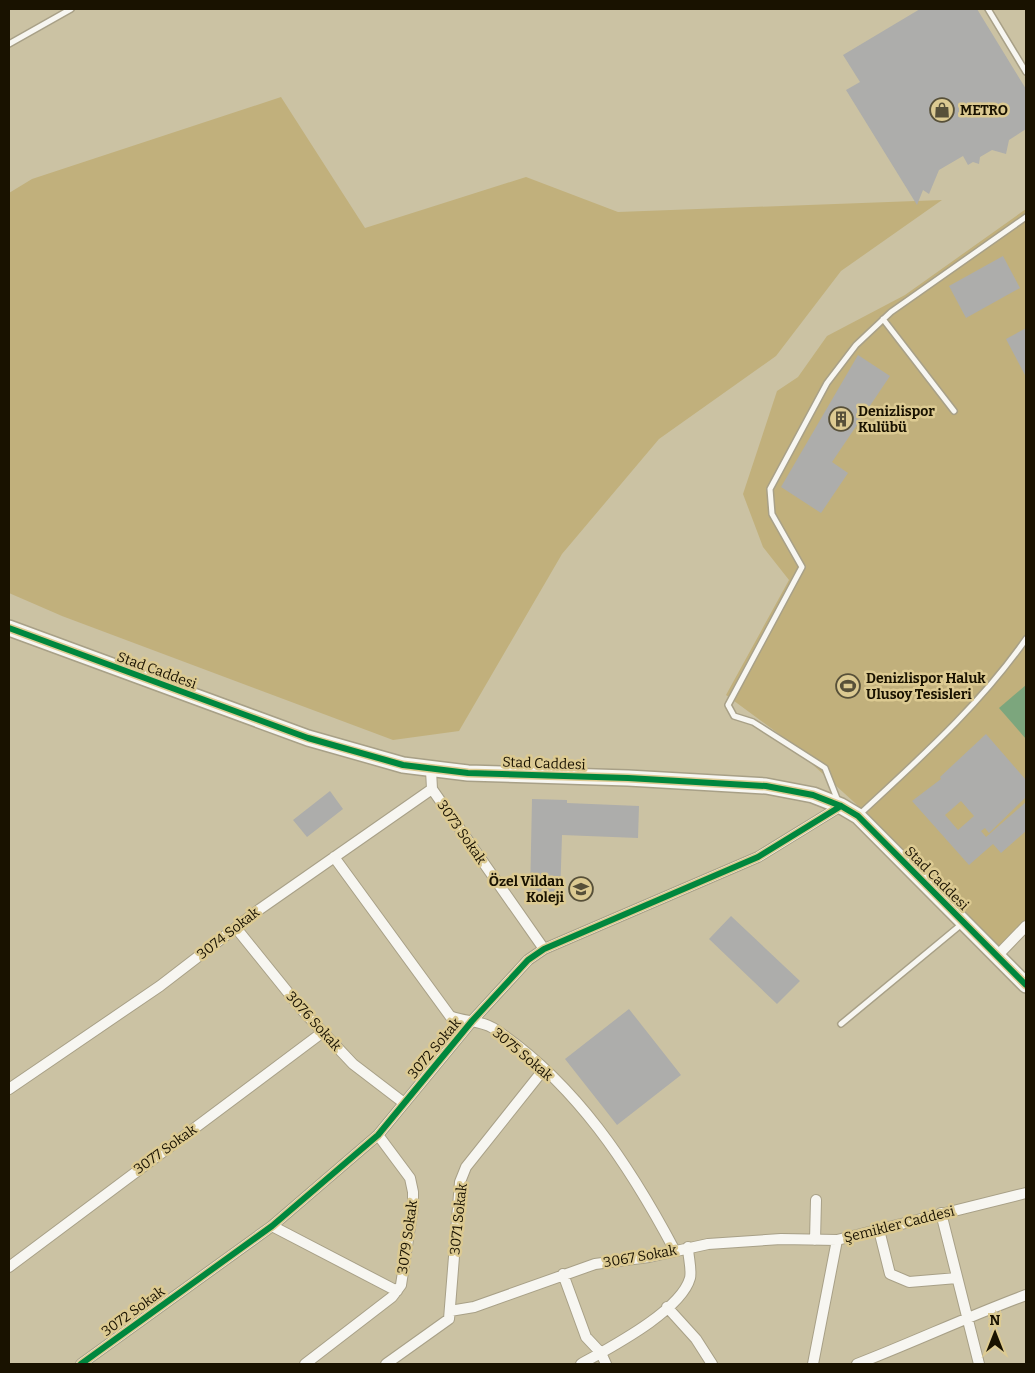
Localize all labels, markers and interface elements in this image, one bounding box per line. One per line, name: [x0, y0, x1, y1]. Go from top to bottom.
shop icon: METRO: [929, 97, 955, 123]
place label: METRO: [960, 102, 1008, 119]
place label: Denizlispor Kulübü: [858, 403, 935, 436]
building icon: Denizlispor Kulübü: [828, 406, 854, 432]
street label: Stad Caddesi: [115, 648, 199, 693]
place label: Denizlispor Haluk Ulusoy Tesisleri: [866, 670, 986, 703]
sports icon: Denizlispor Haluk Ulusoy Tesisleri: [835, 673, 861, 699]
street label: Stad Caddesi: [502, 754, 586, 773]
street label: 3073 Sokak: [433, 797, 490, 867]
street label: Stad Caddesi: [901, 843, 972, 914]
place label: Özel Vildan Koleji: [489, 872, 565, 906]
school or university icon: Özel Vildan Koleji: [568, 876, 594, 902]
street label: 3074 Sokak: [194, 904, 263, 963]
street label: 3076 Sokak: [282, 988, 345, 1055]
street label: 3072 Sokak: [404, 1015, 465, 1082]
street label: 3075 Sokak: [489, 1024, 556, 1085]
street label: 3077 Sokak: [131, 1121, 200, 1178]
street label: 3071 Sokak: [446, 1182, 471, 1256]
street label: 3079 Sokak: [394, 1199, 421, 1275]
street label: Şemikler Caddesi: [842, 1203, 956, 1246]
street label: 3067 Sokak: [602, 1242, 678, 1271]
street label: 3072 Sokak: [98, 1283, 168, 1340]
north arrow: [970, 1308, 1020, 1358]
text: N: [990, 1312, 1001, 1329]

